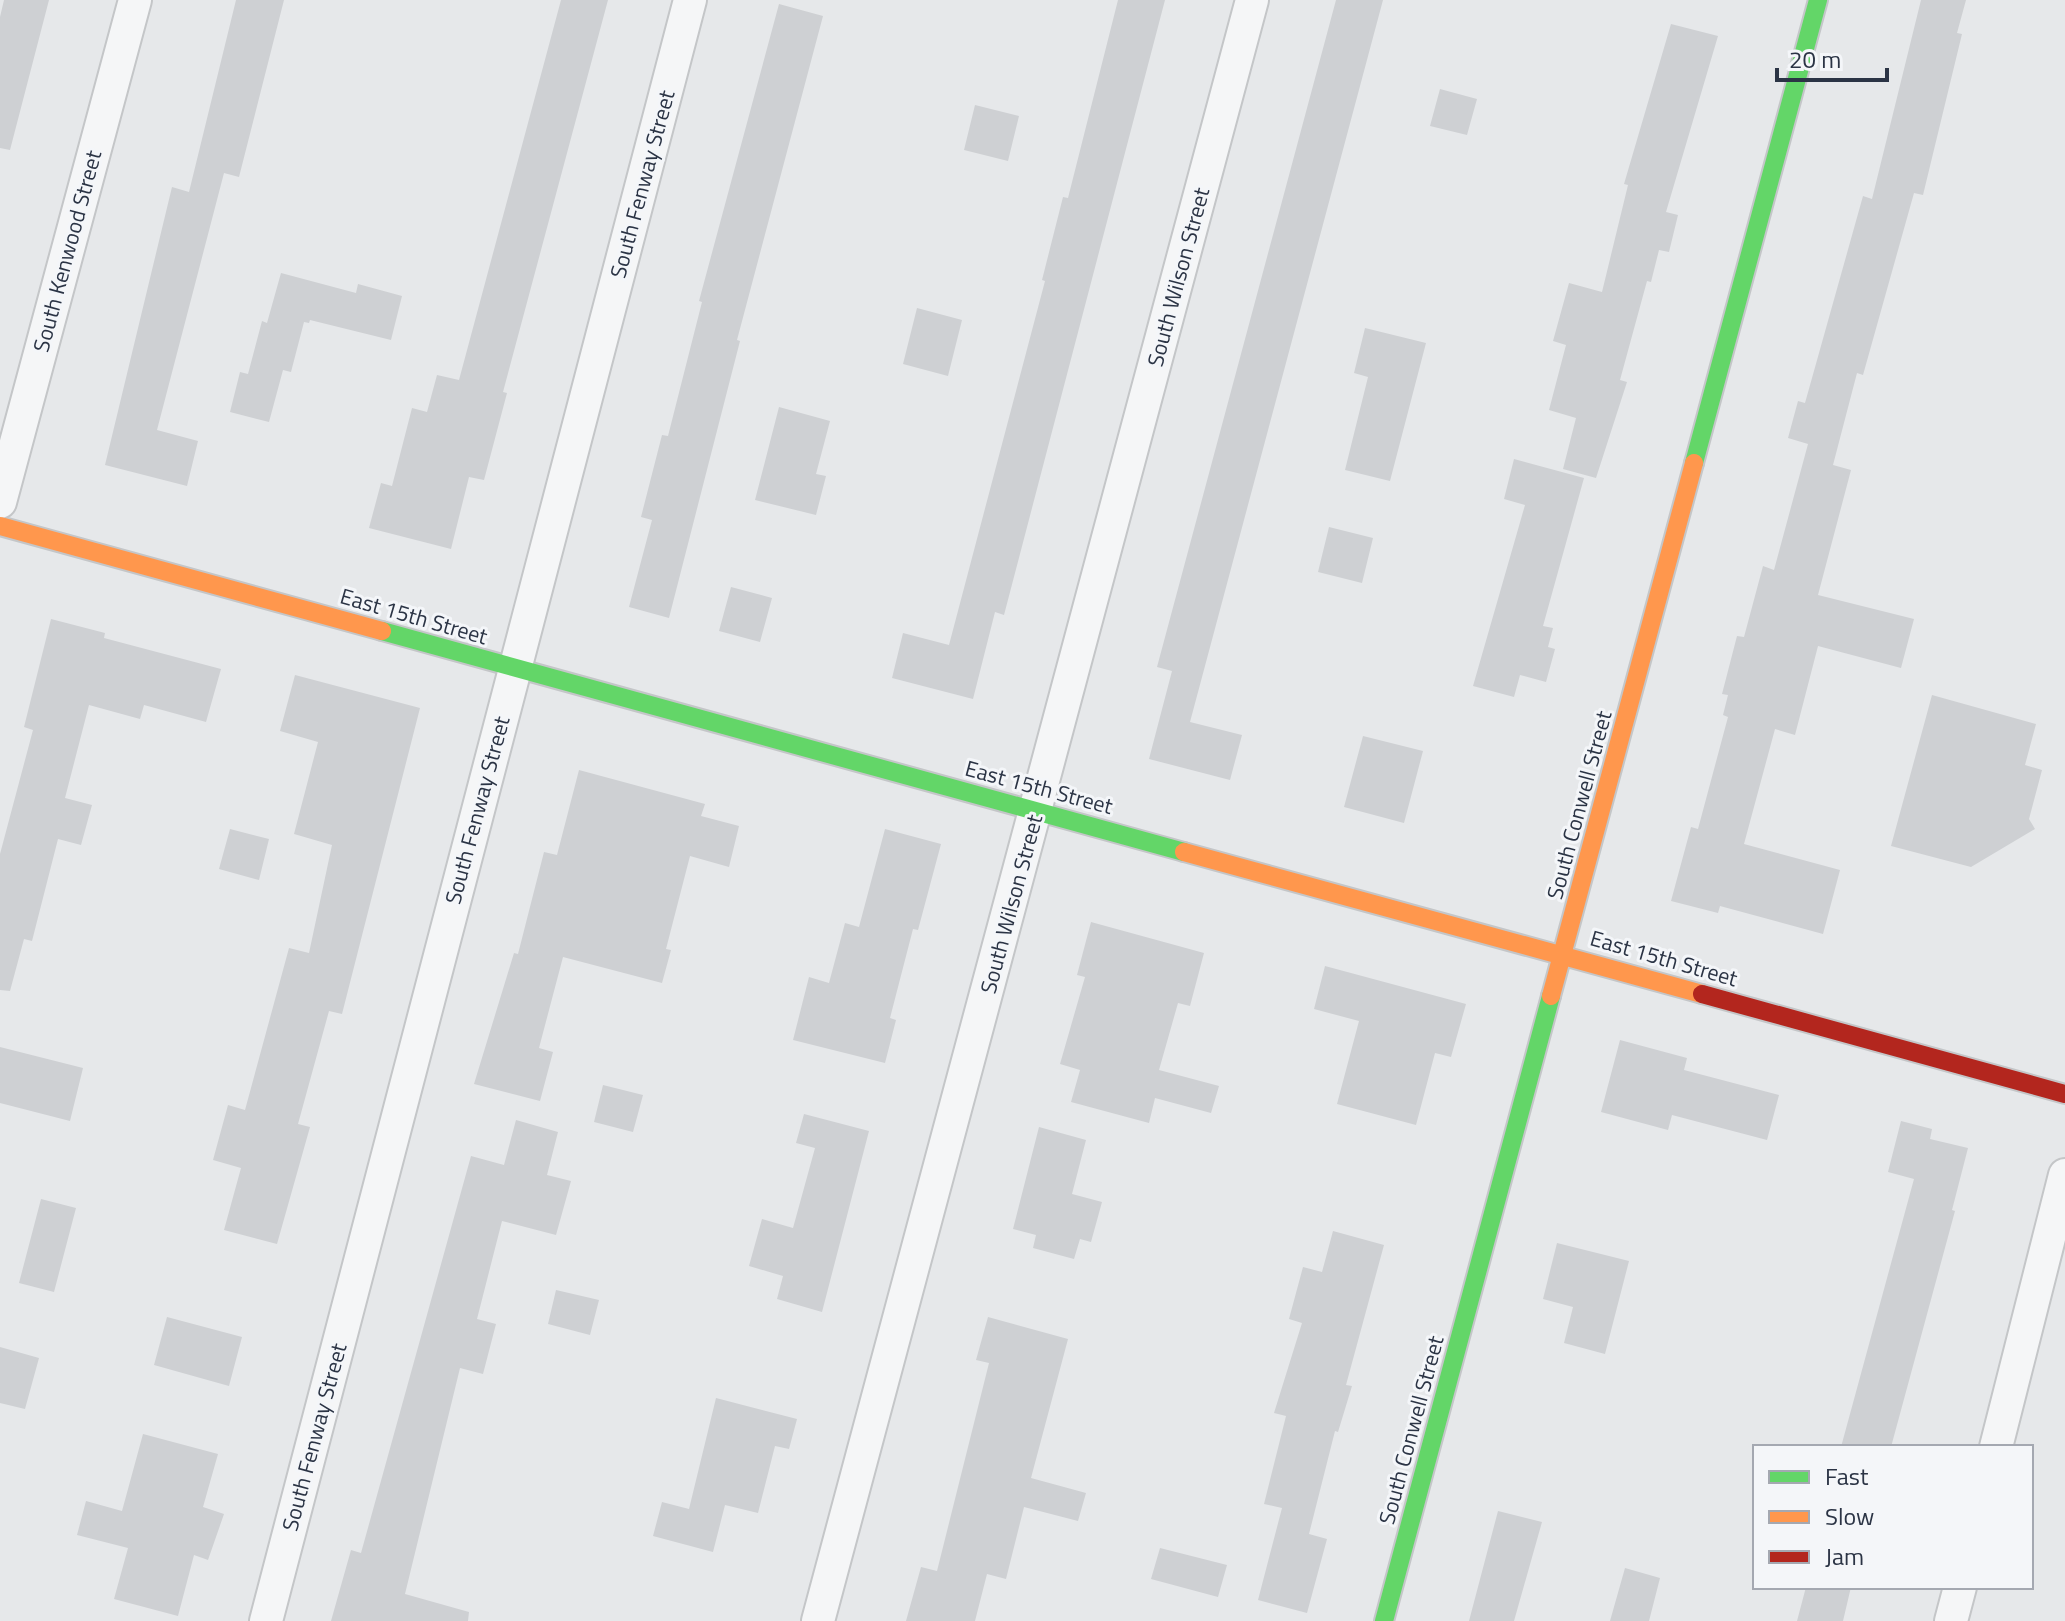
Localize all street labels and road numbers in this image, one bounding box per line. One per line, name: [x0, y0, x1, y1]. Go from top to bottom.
street label: South Fenway Street: [601, 86, 684, 282]
street label: South Kenwood Street: [24, 146, 110, 356]
street label: South Wilson Street: [1138, 183, 1218, 370]
street label: East 15th Street: [336, 579, 492, 653]
street label: South Conwell Street: [1537, 707, 1621, 903]
street label: South Fenway Street: [436, 712, 519, 908]
street label: East 15th Street: [961, 751, 1117, 823]
street label: South Wilson Street: [971, 810, 1051, 997]
street label: East 15th Street: [1586, 921, 1742, 995]
street label: South Conwell Street: [1369, 1332, 1453, 1528]
street label: South Fenway Street: [273, 1339, 356, 1535]

